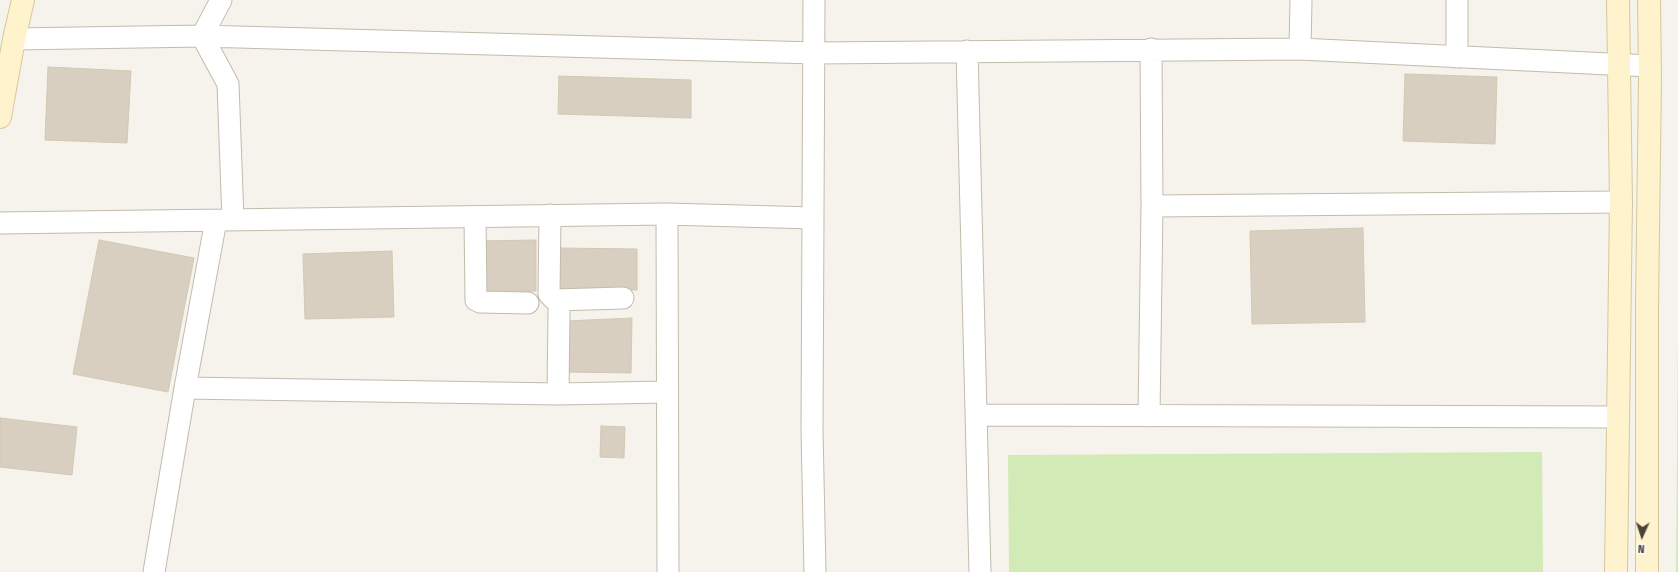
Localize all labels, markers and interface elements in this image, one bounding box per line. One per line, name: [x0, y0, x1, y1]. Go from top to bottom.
north arrow: [1622, 516, 1662, 556]
text: N: [1638, 542, 1645, 555]

